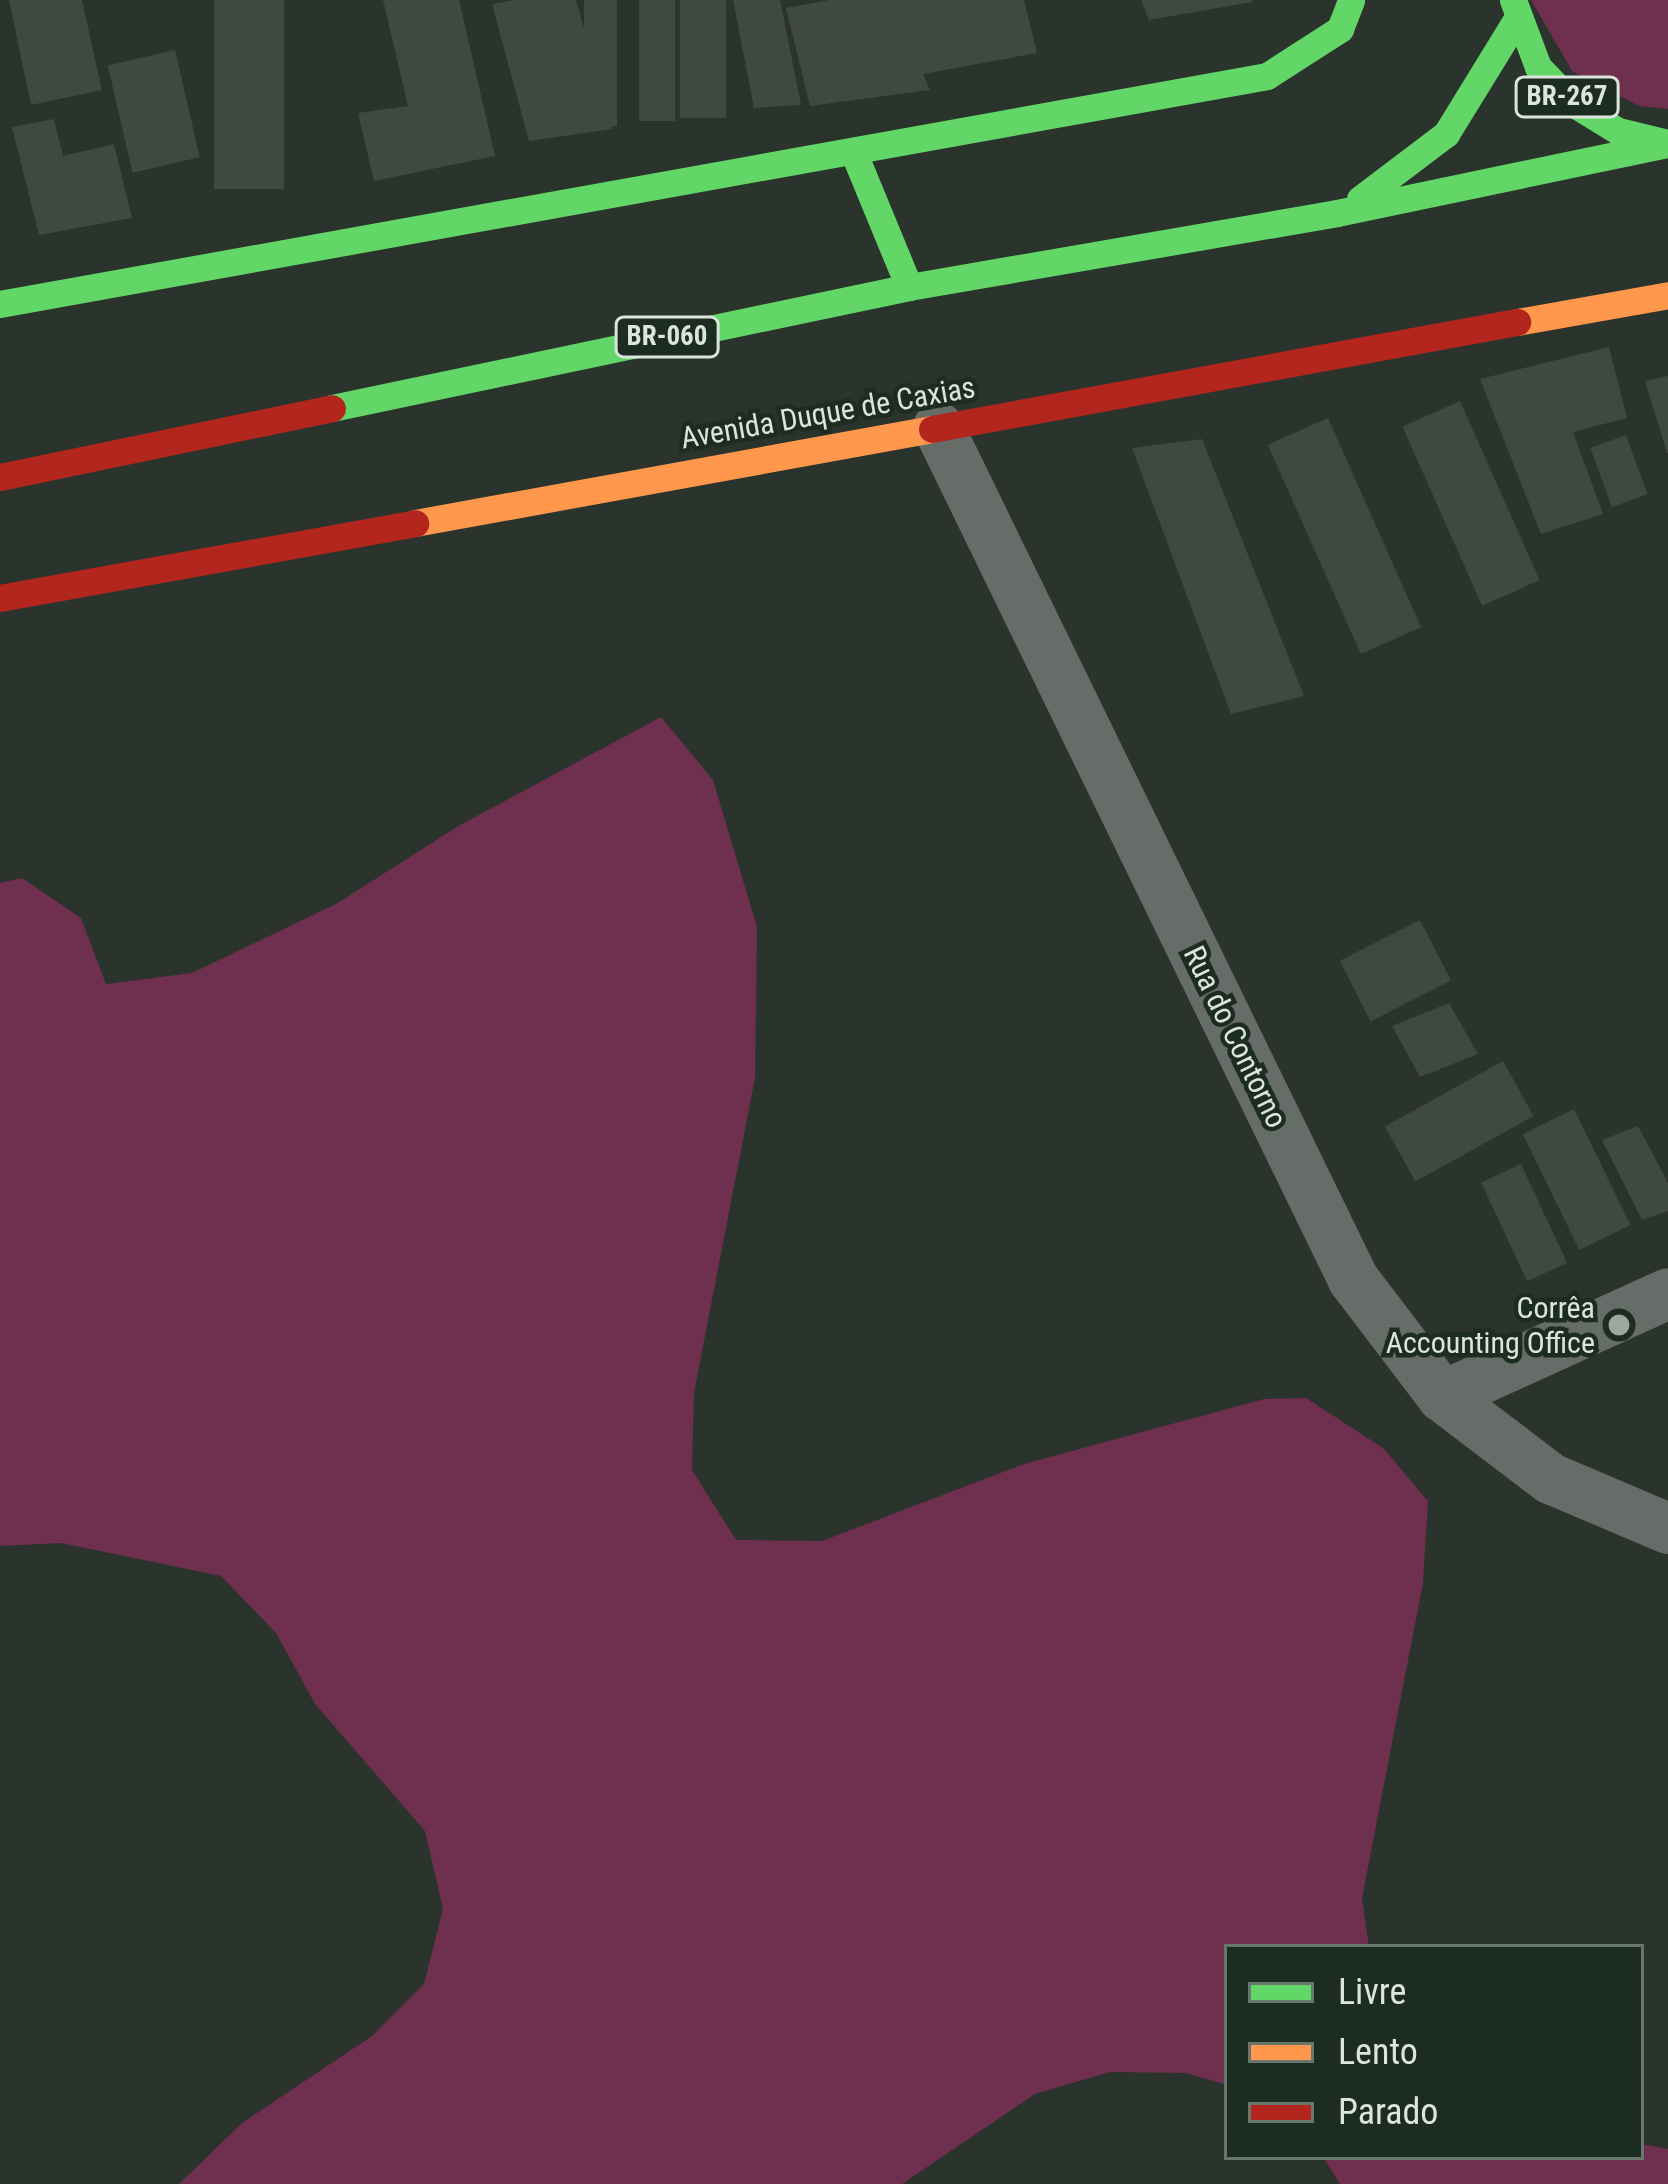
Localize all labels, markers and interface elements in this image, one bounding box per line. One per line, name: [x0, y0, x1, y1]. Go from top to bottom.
road number: BR-267: [1513, 76, 1621, 118]
road number: BR-060: [613, 316, 721, 358]
street label: Avenida Duque de Caxias: [678, 369, 978, 457]
street label: Rua do Contorno: [1176, 940, 1294, 1134]
place label: Corrêa Accounting Office: [1386, 1290, 1595, 1360]
marker: Corrêa Accounting Office: [1606, 1312, 1632, 1338]
legend: [1224, 1944, 1644, 2160]
text: Livre: [1338, 1971, 1406, 2013]
text: Lento: [1338, 2031, 1418, 2073]
text: Parado: [1338, 2091, 1438, 2133]

